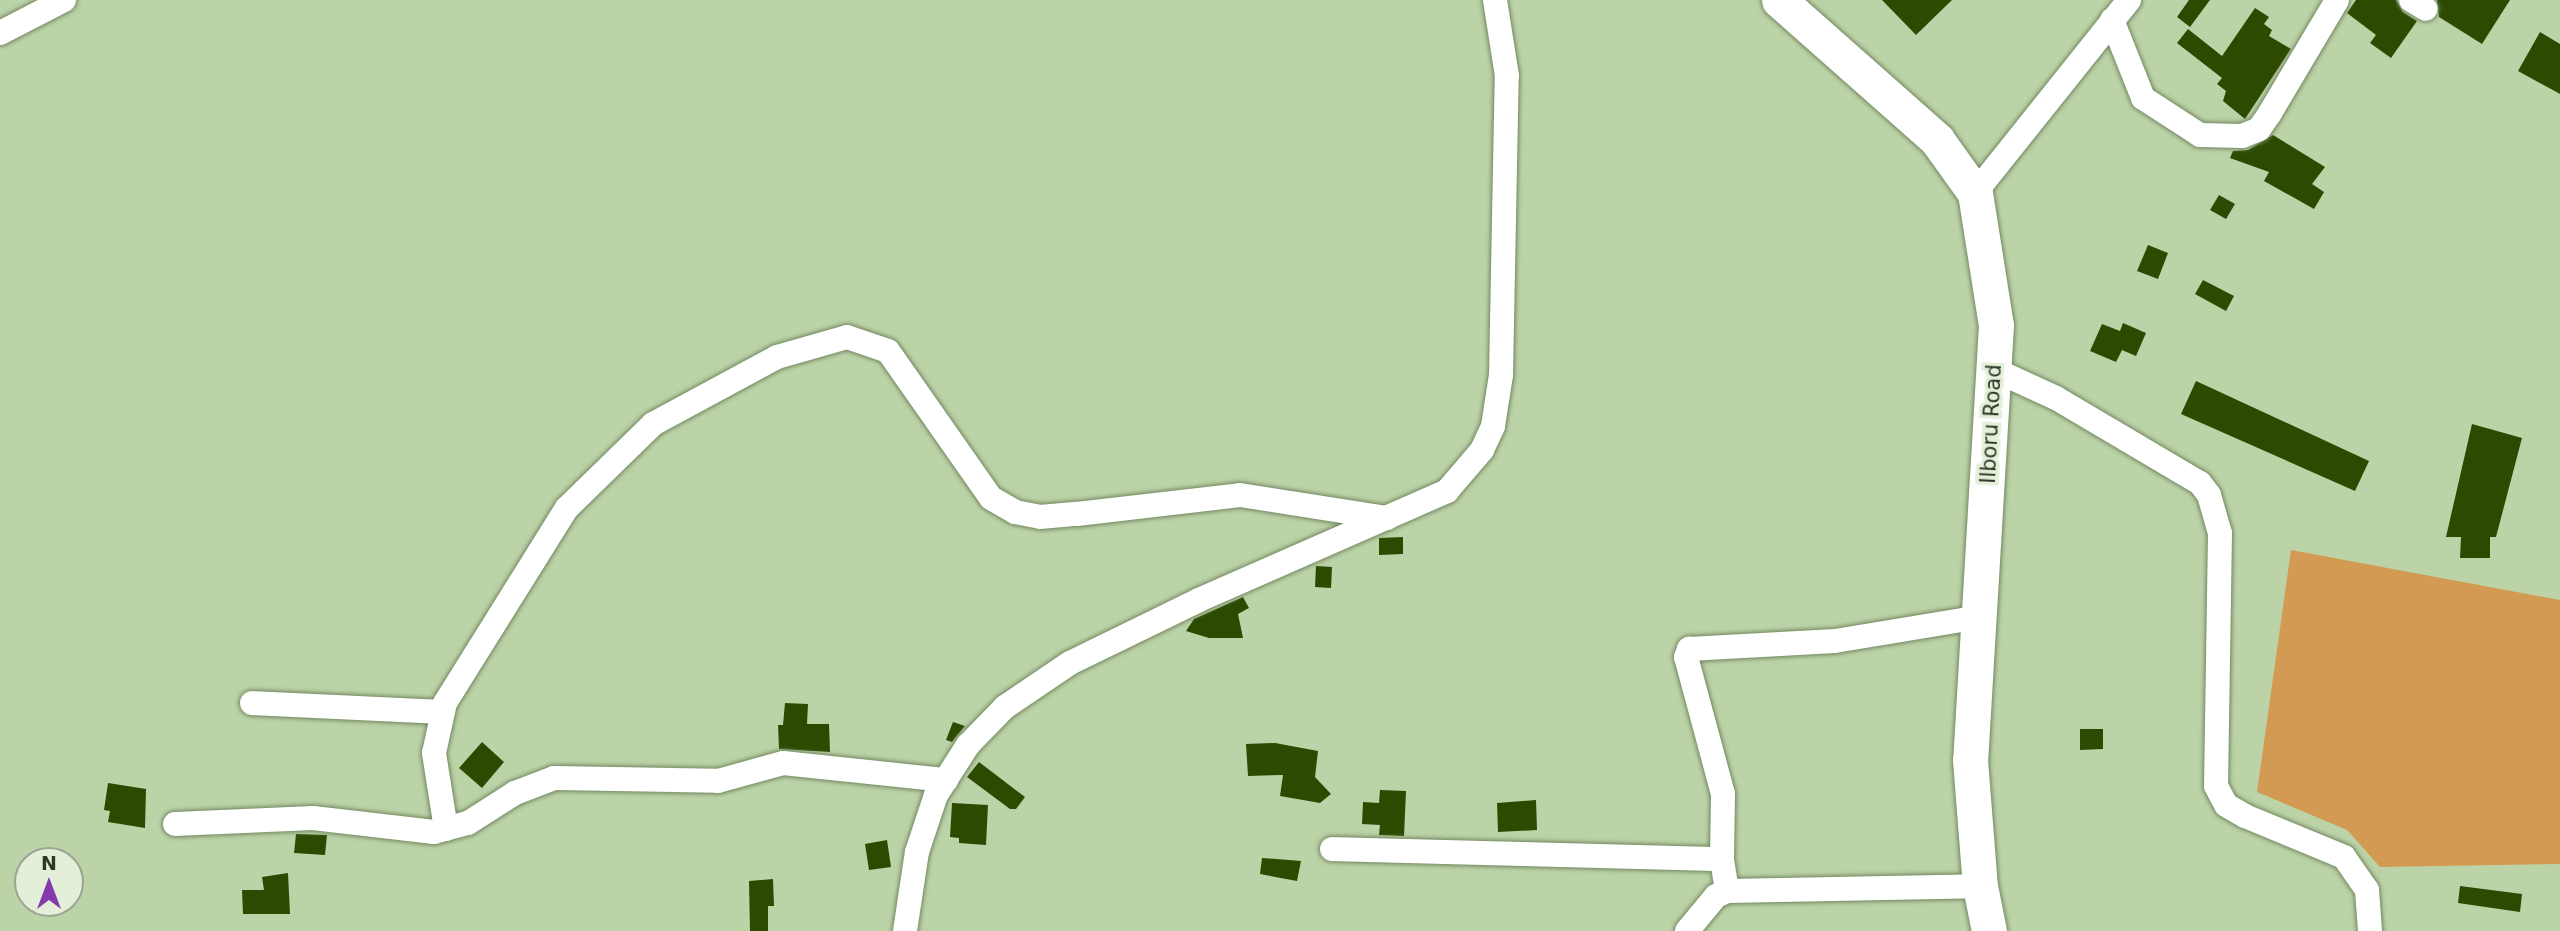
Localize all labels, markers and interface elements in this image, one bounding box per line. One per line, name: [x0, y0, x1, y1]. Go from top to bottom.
street label: Ilboru Road: [1975, 364, 2007, 484]
north arrow: [14, 847, 84, 917]
text: N: [41, 852, 57, 874]

